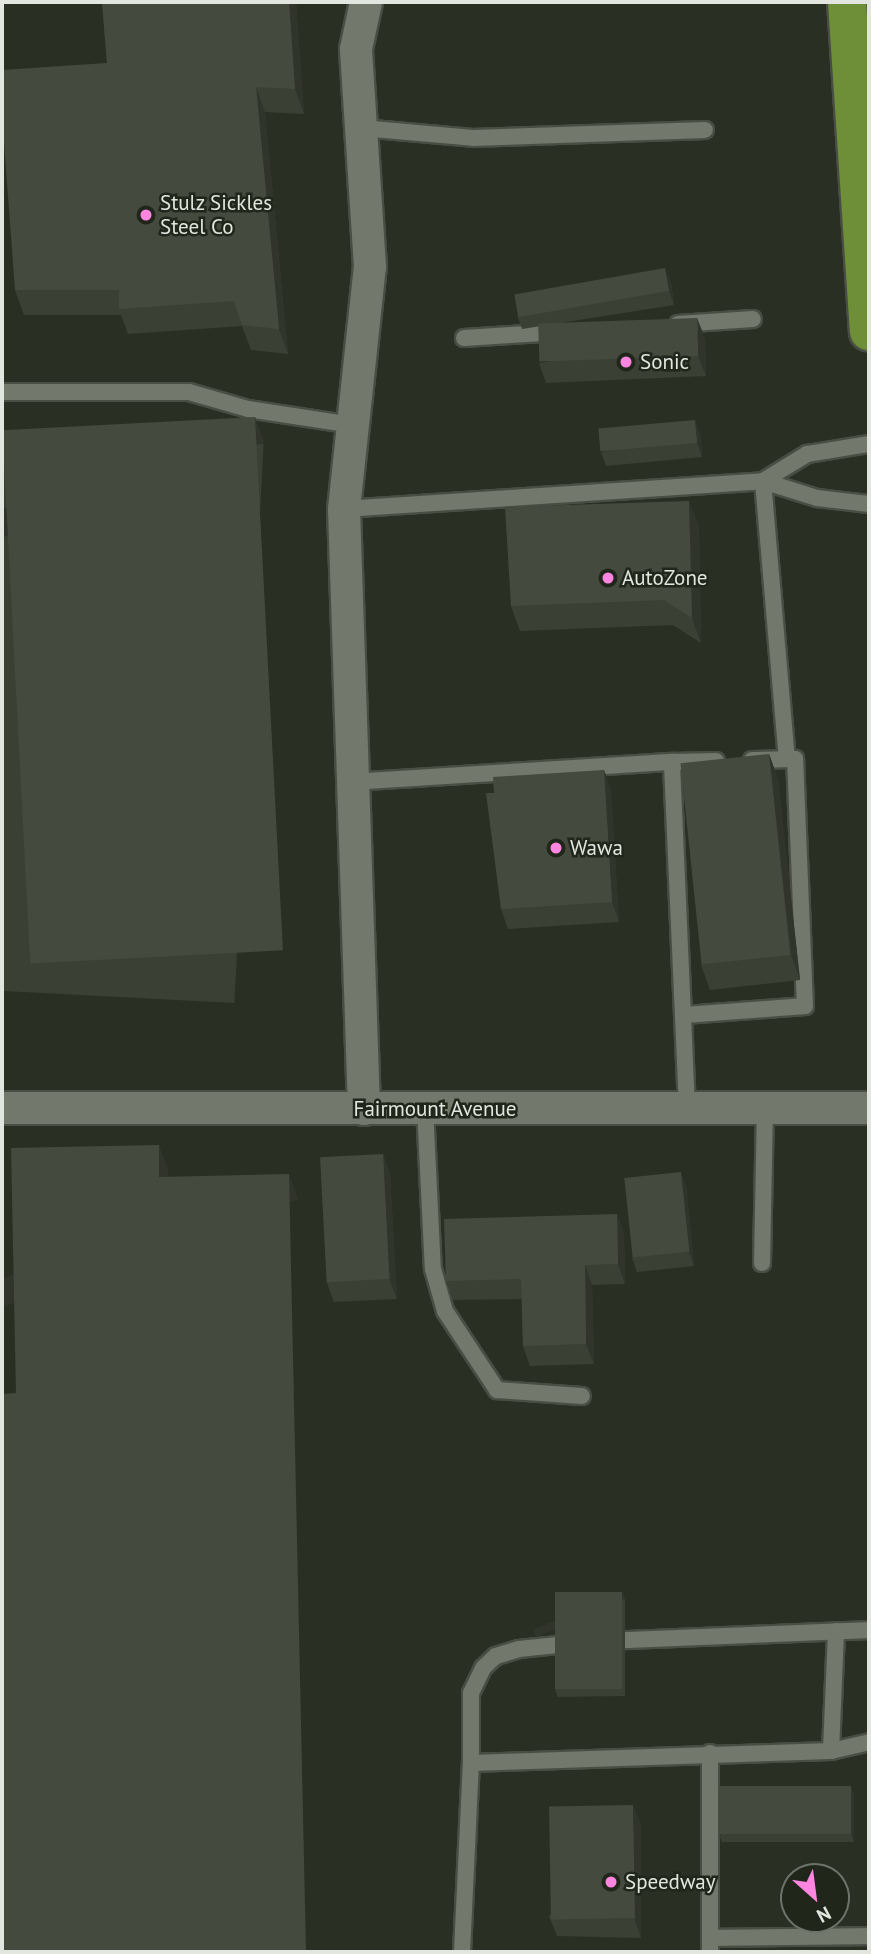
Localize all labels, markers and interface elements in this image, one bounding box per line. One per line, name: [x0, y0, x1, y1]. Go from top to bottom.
place label: Stulz Sickles Steel Co: [160, 190, 273, 240]
marker: Stulz Sickles Steel Co: [138, 207, 154, 223]
place label: Sonic: [640, 349, 689, 375]
marker: Sonic: [618, 354, 634, 370]
place label: AutoZone: [622, 565, 708, 591]
marker: AutoZone: [600, 570, 616, 586]
place label: Wawa: [570, 835, 623, 861]
marker: Wawa: [548, 840, 564, 856]
street label: Fairmount Avenue: [353, 1096, 517, 1122]
north arrow: [780, 1863, 850, 1933]
place label: Speedway: [625, 1869, 716, 1895]
marker: Speedway: [603, 1874, 619, 1890]
text: N: [813, 1901, 835, 1928]

